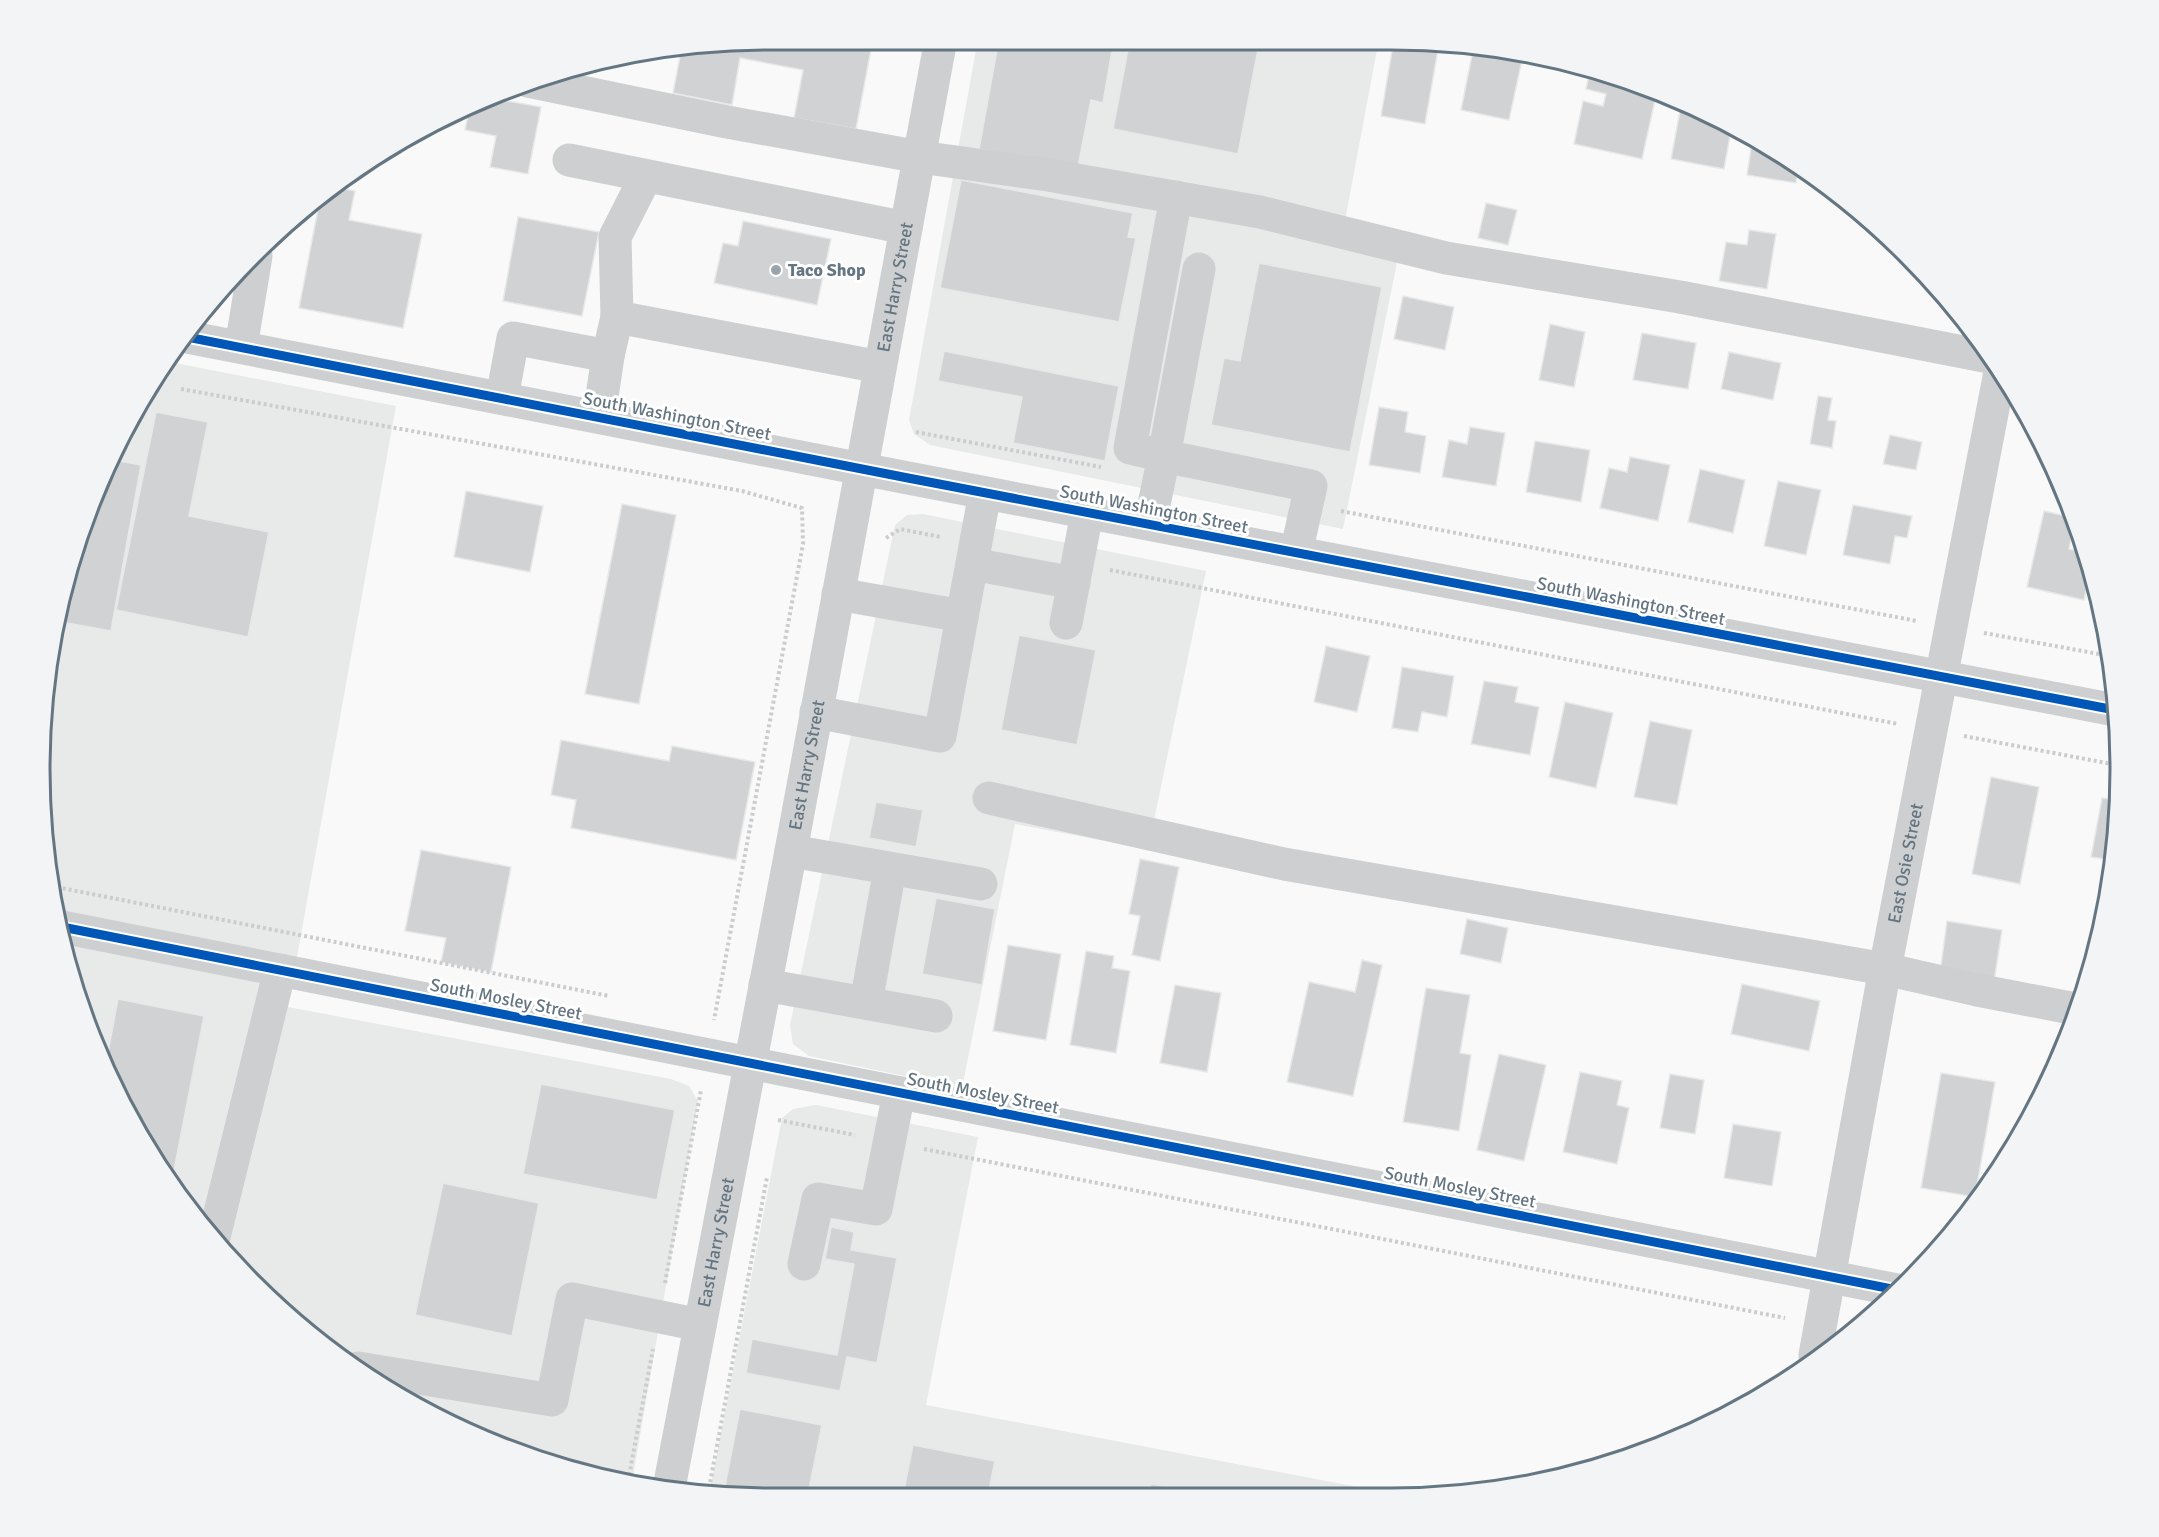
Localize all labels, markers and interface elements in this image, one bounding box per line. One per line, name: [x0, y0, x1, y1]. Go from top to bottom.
street label: East Harry Street: [872, 220, 918, 354]
place label: Taco Shop: [788, 259, 866, 281]
marker: Taco Shop: [769, 263, 783, 277]
street label: South Washington Street: [581, 387, 773, 445]
street label: South Washington Street: [1058, 480, 1250, 538]
street label: South Washington Street: [1535, 572, 1727, 630]
street label: East Harry Street: [784, 698, 830, 832]
street label: East Osie Street: [1883, 801, 1928, 925]
street label: South Mosley Street: [428, 973, 584, 1025]
street label: South Mosley Street: [905, 1067, 1061, 1119]
street label: South Mosley Street: [1382, 1161, 1538, 1213]
street label: East Harry Street: [693, 1176, 739, 1309]

